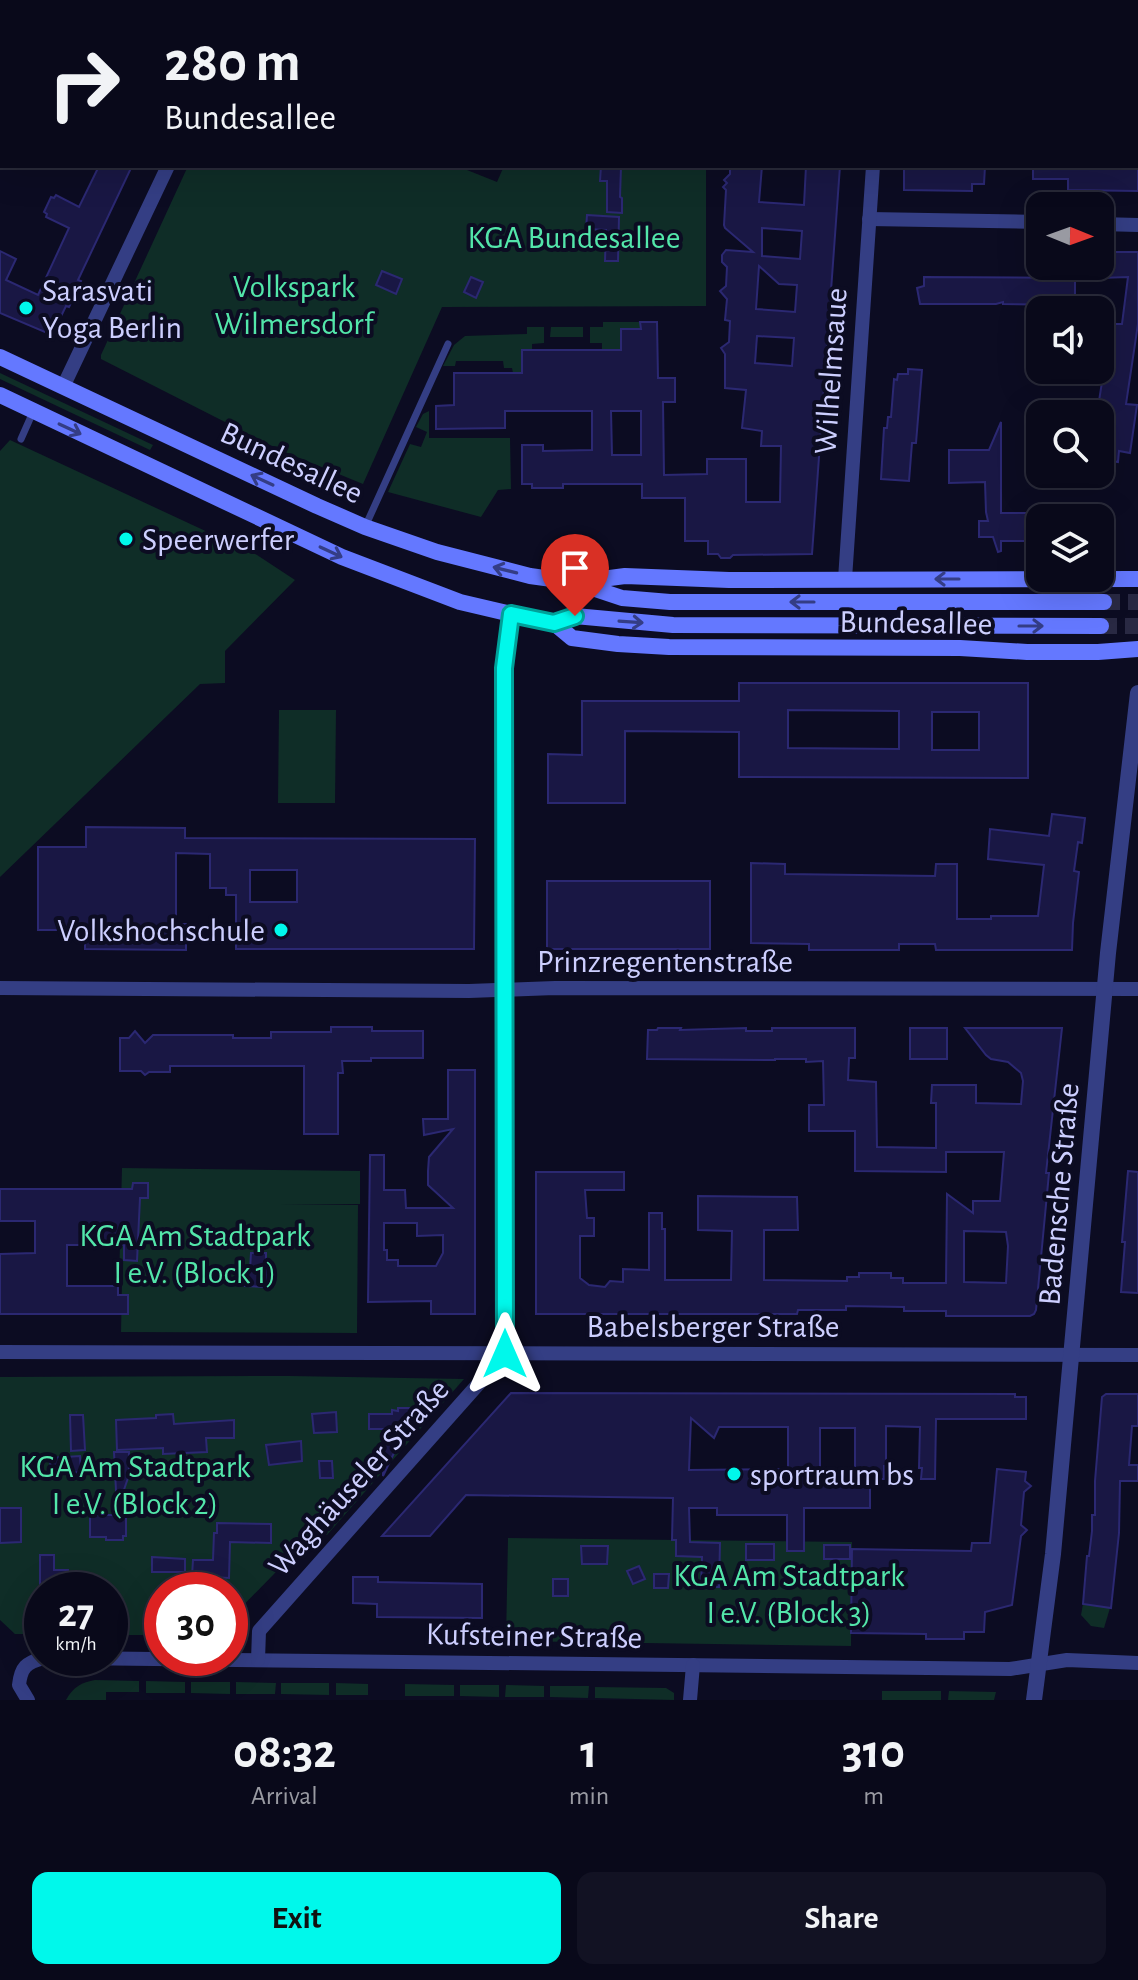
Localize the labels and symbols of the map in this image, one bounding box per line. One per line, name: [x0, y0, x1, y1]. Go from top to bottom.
north arrow: [1026, 192, 1114, 280]
park label: KGA Bundesallee: [468, 222, 680, 254]
park label: Volkspark Wilmersdorf: [215, 271, 376, 340]
place label: Sarasvati Yoga Berlin: [42, 275, 182, 344]
street label: Wilhelmsaue: [809, 287, 853, 455]
marker: Sarasvati Yoga Berlin: [17, 299, 35, 317]
street label: Bundesallee: [215, 416, 368, 510]
one-way arrow: [58, 422, 82, 437]
one-way arrow: [250, 472, 274, 487]
place label: Speerwerfer: [142, 524, 295, 556]
marker: Speerwerfer: [117, 530, 135, 548]
pin: [541, 534, 609, 616]
one-way arrow: [318, 545, 343, 560]
one-way arrow: [493, 561, 518, 576]
one-way arrow: [934, 571, 961, 587]
one-way arrow: [789, 594, 816, 610]
street label: Bundesallee: [839, 606, 993, 640]
one-way arrow: [617, 615, 644, 630]
one-way arrow: [1017, 618, 1044, 634]
place label: Volkshochschule: [57, 915, 265, 947]
marker: Volkshochschule: [272, 921, 290, 939]
street label: Prinzregentenstraße: [537, 946, 793, 978]
street label: Badensche Straße: [1033, 1082, 1085, 1307]
park label: KGA Am Stadtpark I e.V. (Block 1): [79, 1220, 311, 1289]
street label: Babelsberger Straße: [587, 1311, 840, 1343]
position arrow: [463, 1312, 547, 1396]
street label: Waghäuseler Straße: [262, 1373, 455, 1582]
park label: KGA Am Stadtpark I e.V. (Block 2): [19, 1451, 251, 1520]
place label: sportraum bs: [750, 1459, 914, 1491]
marker: sportraum bs: [725, 1465, 743, 1483]
park label: KGA Am Stadtpark I e.V. (Block 3): [673, 1560, 905, 1629]
speed limit sign: 30: [144, 1572, 248, 1676]
street label: Kufsteiner Straße: [426, 1618, 642, 1654]

